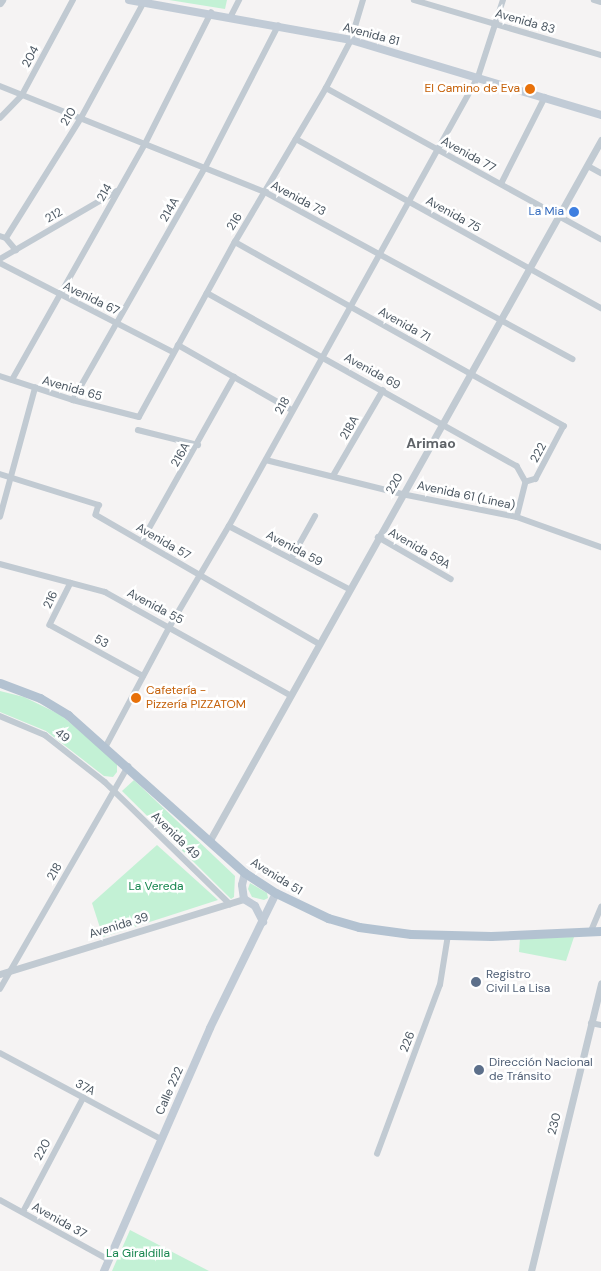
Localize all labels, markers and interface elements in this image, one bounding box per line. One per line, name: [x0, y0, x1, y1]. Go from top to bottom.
street label: Avenida 83: [493, 7, 557, 37]
street label: Avenida 81: [341, 21, 401, 49]
street label: 204: [19, 44, 43, 70]
place label: El Camino de Eva: [425, 82, 520, 96]
marker: El Camino de Eva: [524, 83, 536, 95]
street label: 210: [58, 105, 80, 129]
street label: Avenida 77: [438, 134, 498, 176]
street label: Avenida 73: [268, 178, 328, 220]
street label: 214: [94, 182, 116, 204]
street label: Avenida 75: [423, 194, 483, 236]
street label: 214A: [157, 195, 183, 225]
street label: 212: [43, 205, 65, 227]
place label: La Mia: [528, 205, 564, 219]
marker: La Mia: [568, 206, 580, 218]
street label: 216: [224, 210, 246, 234]
street label: Avenida 67: [61, 279, 121, 319]
street label: Avenida 71: [375, 305, 433, 345]
street label: Avenida 69: [341, 351, 403, 393]
street label: Avenida 65: [40, 374, 104, 404]
street label: 218: [272, 395, 294, 417]
street label: 218A: [337, 413, 363, 443]
district label: Arimao: [406, 435, 456, 451]
street label: 216A: [168, 440, 194, 470]
street label: 222: [528, 440, 550, 466]
street label: 220: [383, 471, 407, 497]
street label: Avenida 61 (Línea): [416, 479, 516, 513]
street label: Avenida 57: [133, 521, 193, 563]
street label: Avenida 59A: [385, 525, 453, 573]
street label: Avenida 59: [263, 528, 325, 570]
street label: Avenida 55: [124, 586, 186, 628]
street label: 216: [41, 589, 61, 611]
street label: 53: [91, 632, 111, 652]
place label: Cafetería - Pizzería PIZZATOM: [146, 684, 246, 712]
marker: Cafetería - Pizzería PIZZATOM: [130, 692, 142, 704]
street label: 49: [52, 726, 72, 746]
street label: Avenida 49: [148, 809, 202, 863]
street label: Avenida 51: [247, 855, 305, 899]
street label: 218: [44, 861, 66, 883]
park label: La Vereda: [128, 880, 184, 894]
street label: Avenida 39: [87, 910, 151, 942]
place label: Registro Civil La Lisa: [486, 968, 550, 996]
marker: Registro Civil La Lisa: [470, 976, 482, 988]
street label: 226: [397, 1029, 419, 1055]
place label: Dirección Nacional de Tránsito: [489, 1056, 593, 1084]
marker: Dirección Nacional de Tránsito: [473, 1064, 485, 1076]
street label: Calle 222: [153, 1065, 187, 1117]
street label: 37A: [73, 1077, 97, 1099]
street label: 230: [545, 1111, 565, 1137]
street label: 220: [31, 1137, 55, 1163]
street label: Avenida 37: [29, 1200, 89, 1242]
park label: La Giraldilla: [106, 1247, 170, 1261]

